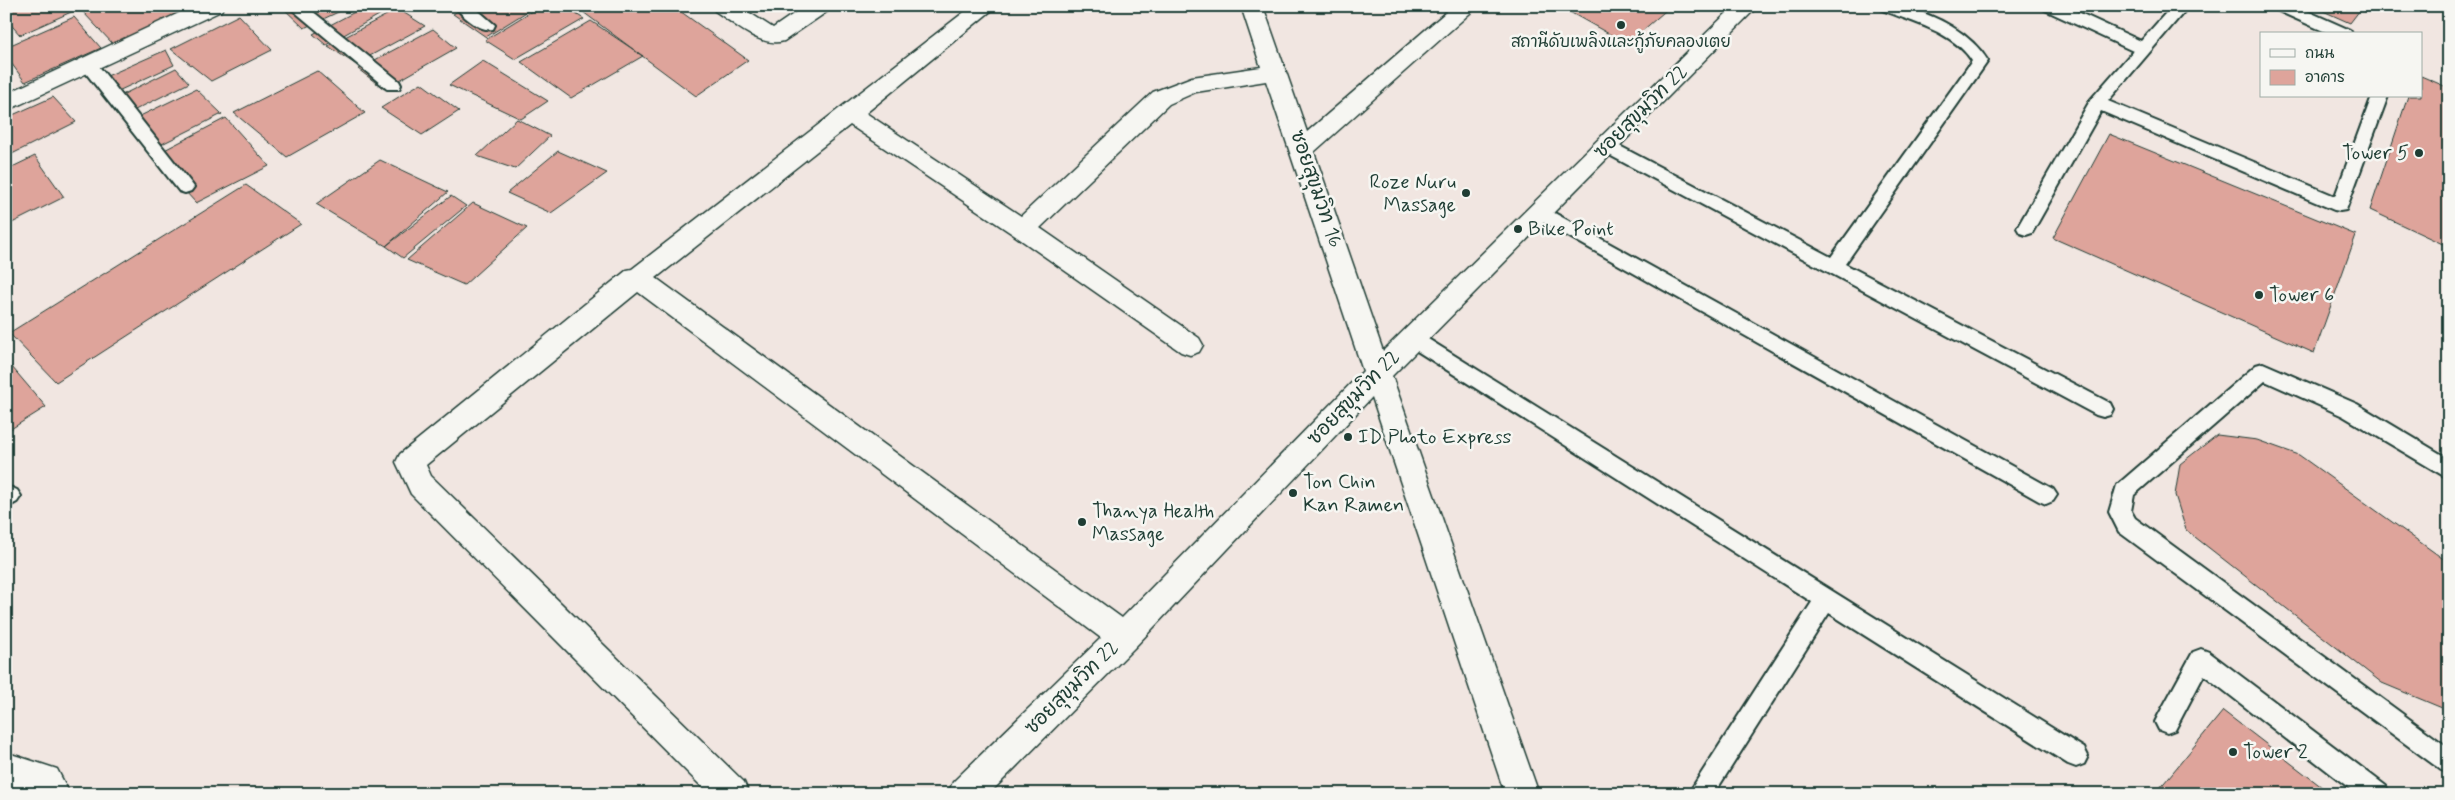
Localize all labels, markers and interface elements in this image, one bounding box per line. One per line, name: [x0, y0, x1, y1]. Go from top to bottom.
marker: สถานีดับเพลิงและกู้ภัยคลองเตย: [1615, 19, 1627, 31]
place label: สถานีดับเพลิงและกู้ภัยคลองเตย: [1511, 31, 1731, 54]
legend: [2260, 32, 2422, 98]
text: ถนน: [2305, 44, 2334, 64]
street label: ซอยสุขุมวิท 22: [1588, 59, 1695, 166]
text: อาคาร: [2305, 68, 2345, 88]
street label: ซอยสุขุมวิท 16: [1282, 127, 1349, 252]
place label: Tower 5: [2342, 140, 2409, 167]
marker: Tower 5: [2413, 147, 2425, 159]
place label: Roze Nuru Massage: [1369, 169, 1456, 219]
marker: Roze Nuru Massage: [1460, 187, 1472, 199]
place label: Bike Point: [1528, 216, 1614, 243]
marker: Bike Point: [1512, 223, 1524, 235]
place label: Tower 6: [2269, 282, 2334, 309]
marker: Tower 6: [2253, 289, 2265, 301]
street label: ซอยสุขุมวิท 22: [1302, 344, 1407, 452]
place label: ID Photo Express: [1358, 424, 1512, 451]
marker: ID Photo Express: [1342, 431, 1354, 443]
place label: Ton Chin Kan Ramen: [1303, 469, 1404, 519]
marker: Ton Chin Kan Ramen: [1287, 487, 1299, 499]
place label: Thanya Health Massage: [1092, 498, 1214, 548]
marker: Thanya Health Massage: [1076, 516, 1088, 528]
street label: ซอยสุขุมวิท 22: [1019, 635, 1126, 742]
place label: Tower 2: [2243, 739, 2308, 766]
marker: Tower 2: [2227, 746, 2239, 758]

